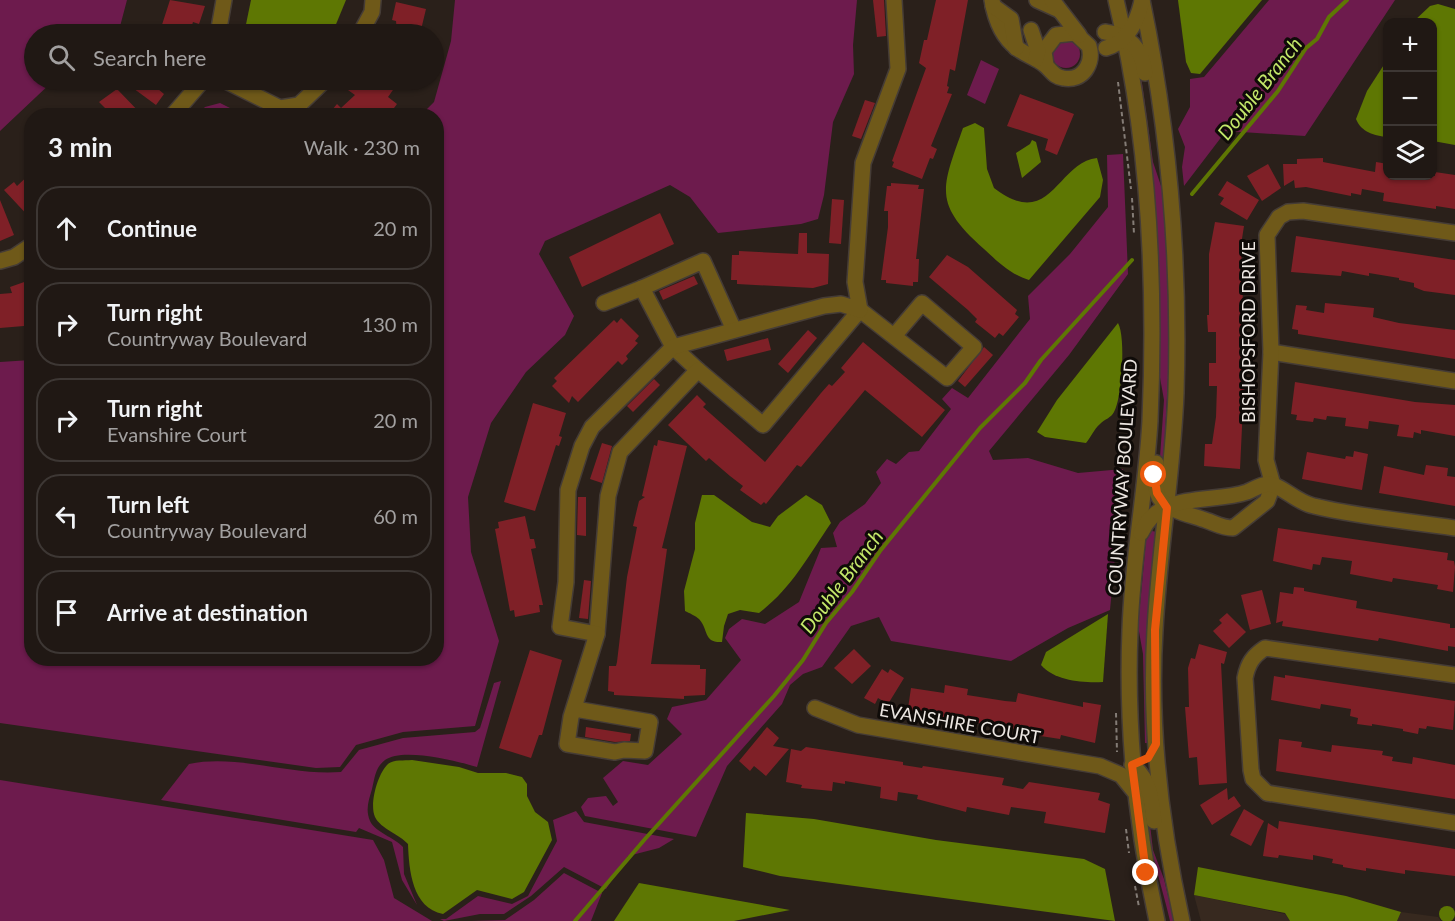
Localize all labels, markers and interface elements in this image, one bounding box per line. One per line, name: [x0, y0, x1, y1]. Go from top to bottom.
map controls: [1383, 18, 1437, 180]
button: +: [1383, 18, 1437, 72]
search box: [24, 24, 444, 90]
water label: Double Branch: [1212, 32, 1306, 144]
icon: search: [45, 41, 78, 74]
text: Search here: [93, 44, 206, 71]
button: −: [1383, 72, 1437, 126]
button: layers: [1383, 126, 1437, 180]
text: 3 min: [48, 131, 112, 163]
text: Walk · 230 m: [304, 135, 420, 159]
icon: ahead: [50, 212, 83, 245]
text: Continue: [107, 215, 197, 242]
text: 20 m: [373, 216, 418, 240]
street label: BISHOPSFORD DRIVE: [1237, 241, 1259, 423]
text: Turn right: [107, 299, 202, 326]
icon: right: [50, 308, 83, 341]
text: 130 m: [362, 312, 418, 336]
text: Countryway Boulevard: [107, 326, 307, 350]
street label: COUNTRYWAY BOULEVARD: [1103, 358, 1141, 596]
text: Turn right: [107, 395, 202, 422]
icon: right: [50, 404, 83, 437]
text: 20 m: [373, 408, 418, 432]
text: Evanshire Court: [107, 422, 247, 446]
route start: [1140, 461, 1166, 487]
text: Turn left: [107, 491, 189, 518]
icon: left: [50, 500, 83, 533]
text: 60 m: [373, 504, 418, 528]
text: Countryway Boulevard: [107, 518, 307, 542]
water label: Double Branch: [794, 525, 888, 637]
icon: arrive: [50, 596, 83, 629]
text: Arrive at destination: [107, 599, 308, 626]
street label: EVANSHIRE COURT: [878, 698, 1043, 748]
route end: [1132, 859, 1158, 885]

